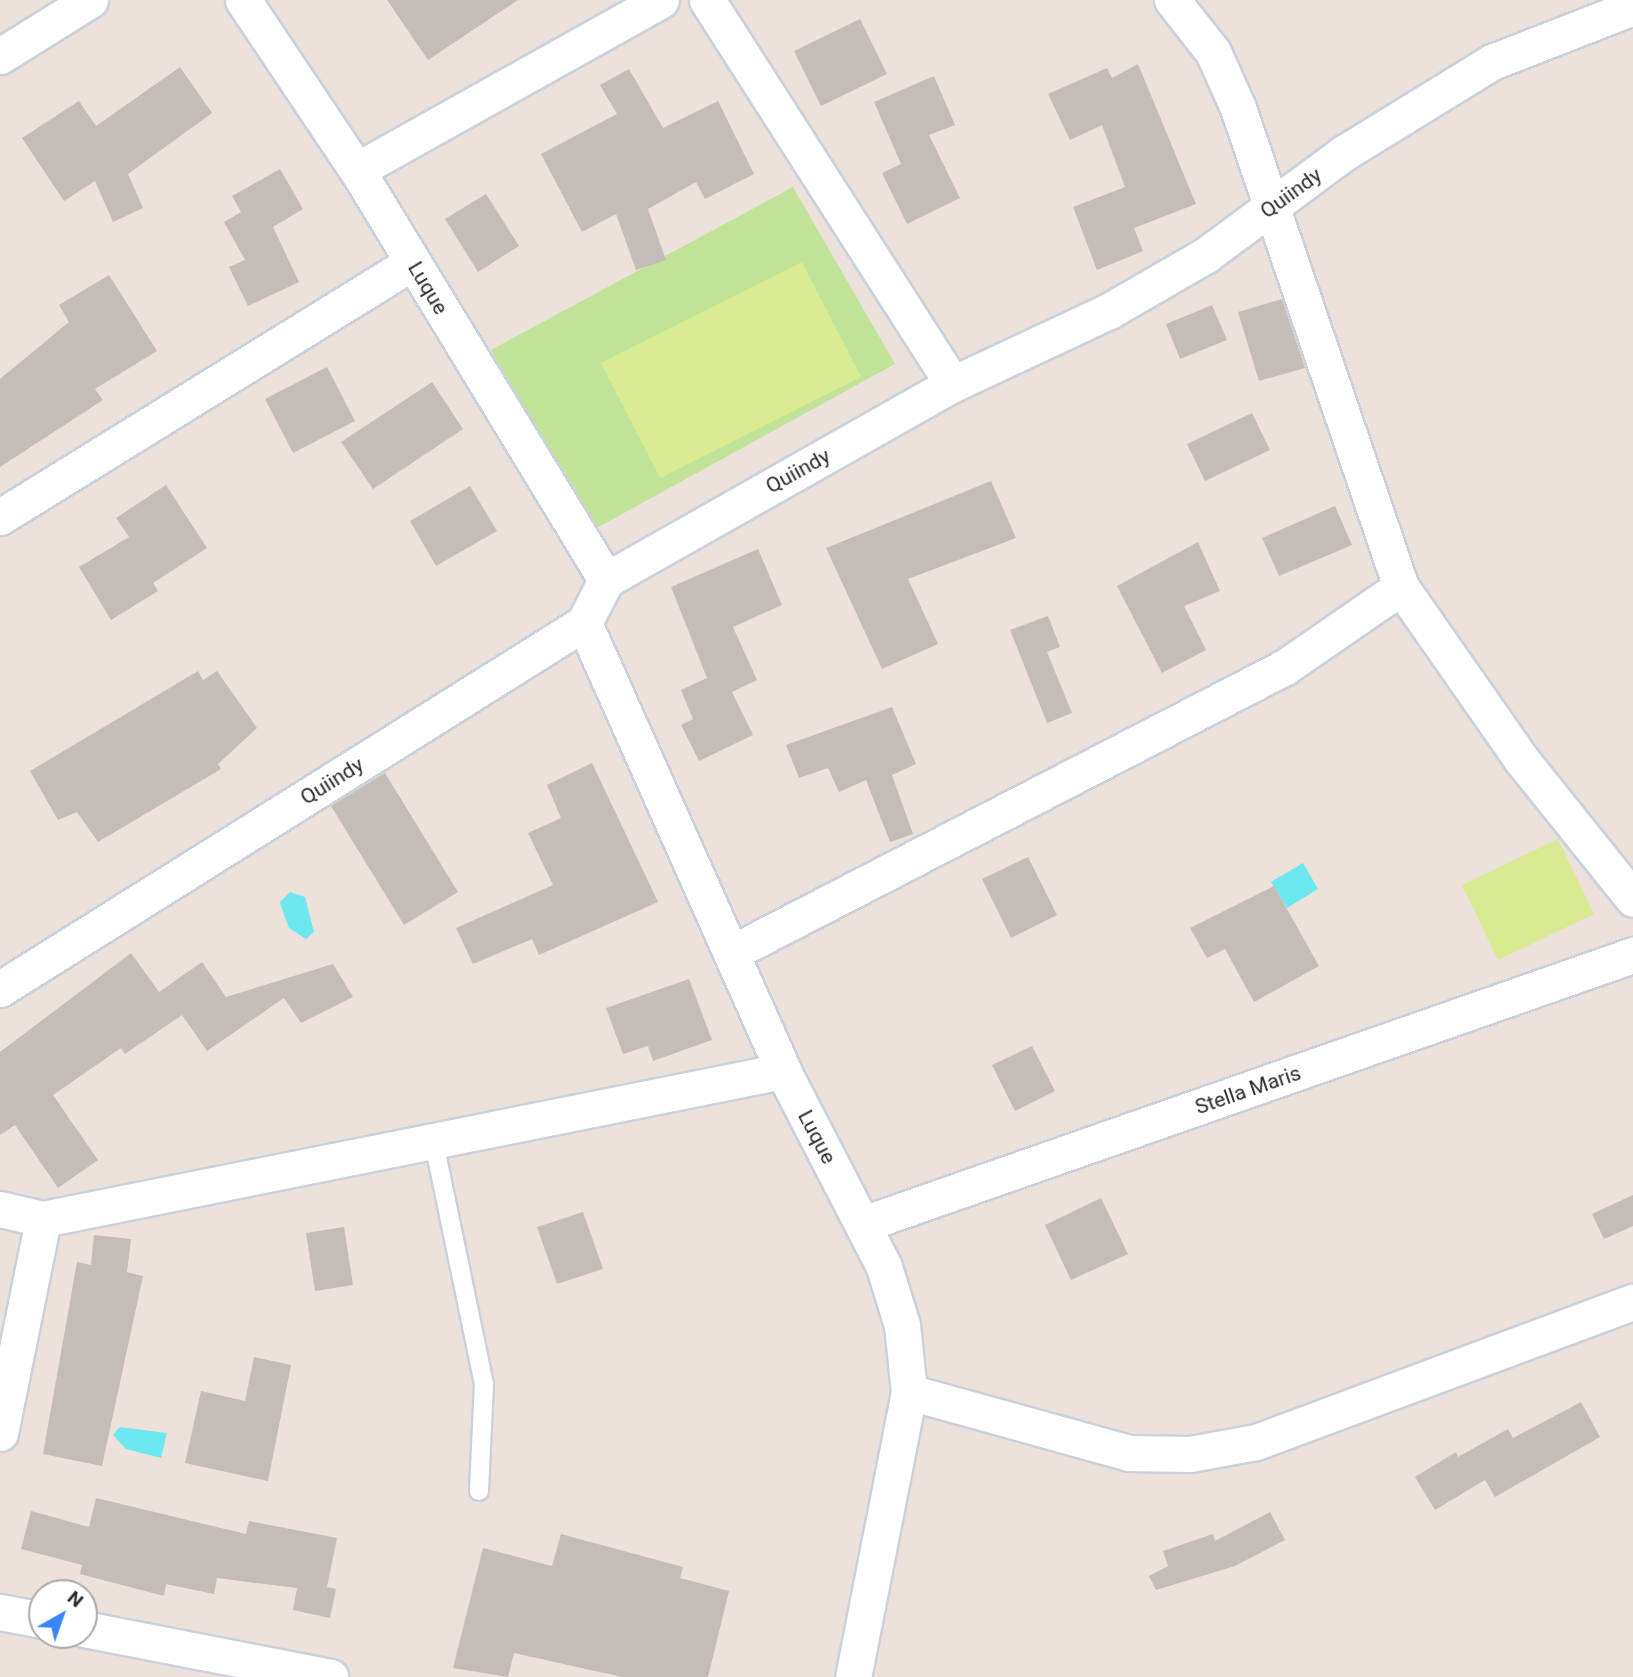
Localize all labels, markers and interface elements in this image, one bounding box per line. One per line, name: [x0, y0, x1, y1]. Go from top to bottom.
street label: Quiindy: [1255, 162, 1327, 224]
street label: Luque: [402, 257, 454, 319]
street label: Quiindy: [761, 443, 835, 499]
street label: Quiindy: [296, 752, 368, 810]
street label: Stella Maris: [1192, 1060, 1304, 1120]
street label: Luque: [792, 1106, 842, 1168]
north arrow: [28, 1579, 98, 1649]
text: N: [63, 1586, 88, 1612]

